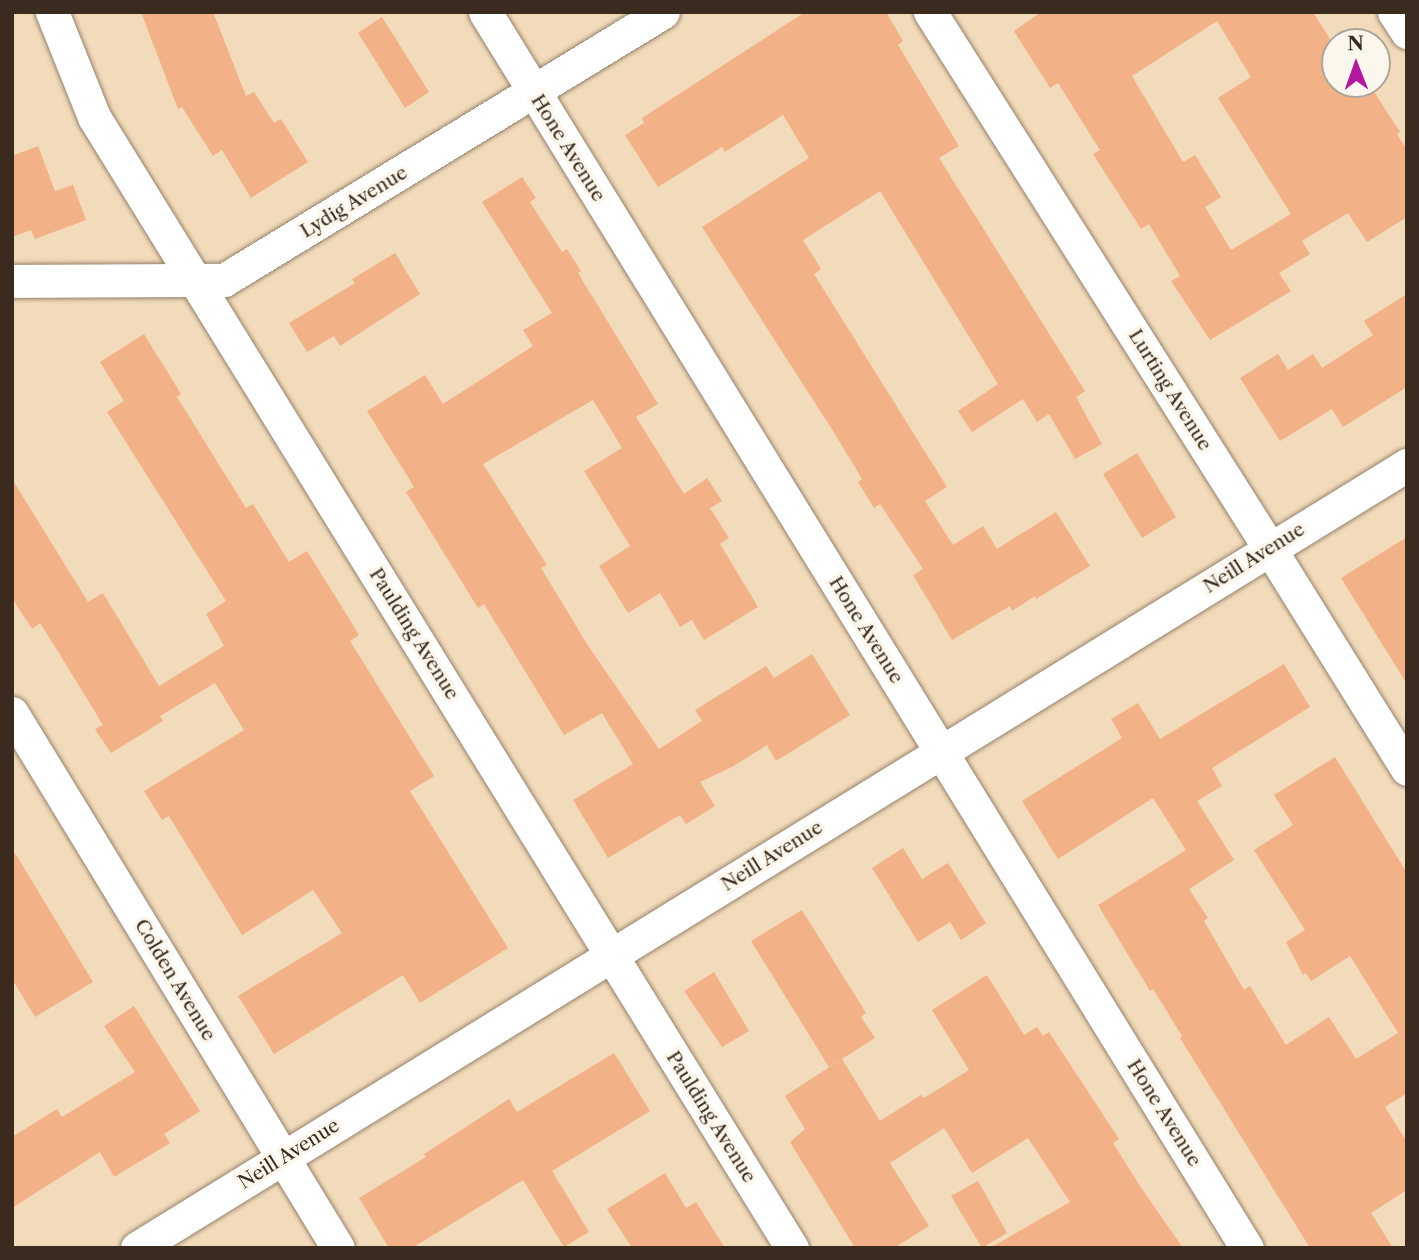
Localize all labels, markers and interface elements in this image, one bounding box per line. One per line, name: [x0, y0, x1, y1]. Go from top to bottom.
north arrow: [1321, 28, 1391, 98]
text: N: [1347, 32, 1364, 55]
street label: Hone Avenue: [526, 90, 610, 206]
street label: Lydig Avenue: [296, 161, 412, 243]
street label: Lurting Avenue: [1123, 325, 1217, 455]
street label: Neill Avenue: [1199, 518, 1309, 598]
street label: Paulding Avenue: [364, 564, 464, 704]
street label: Hone Avenue: [824, 572, 908, 688]
street label: Neill Avenue: [717, 816, 827, 896]
street label: Colden Avenue: [130, 915, 220, 1045]
street label: Paulding Avenue: [661, 1047, 761, 1187]
street label: Hone Avenue: [1122, 1055, 1206, 1171]
street label: Neill Avenue: [234, 1114, 344, 1194]

